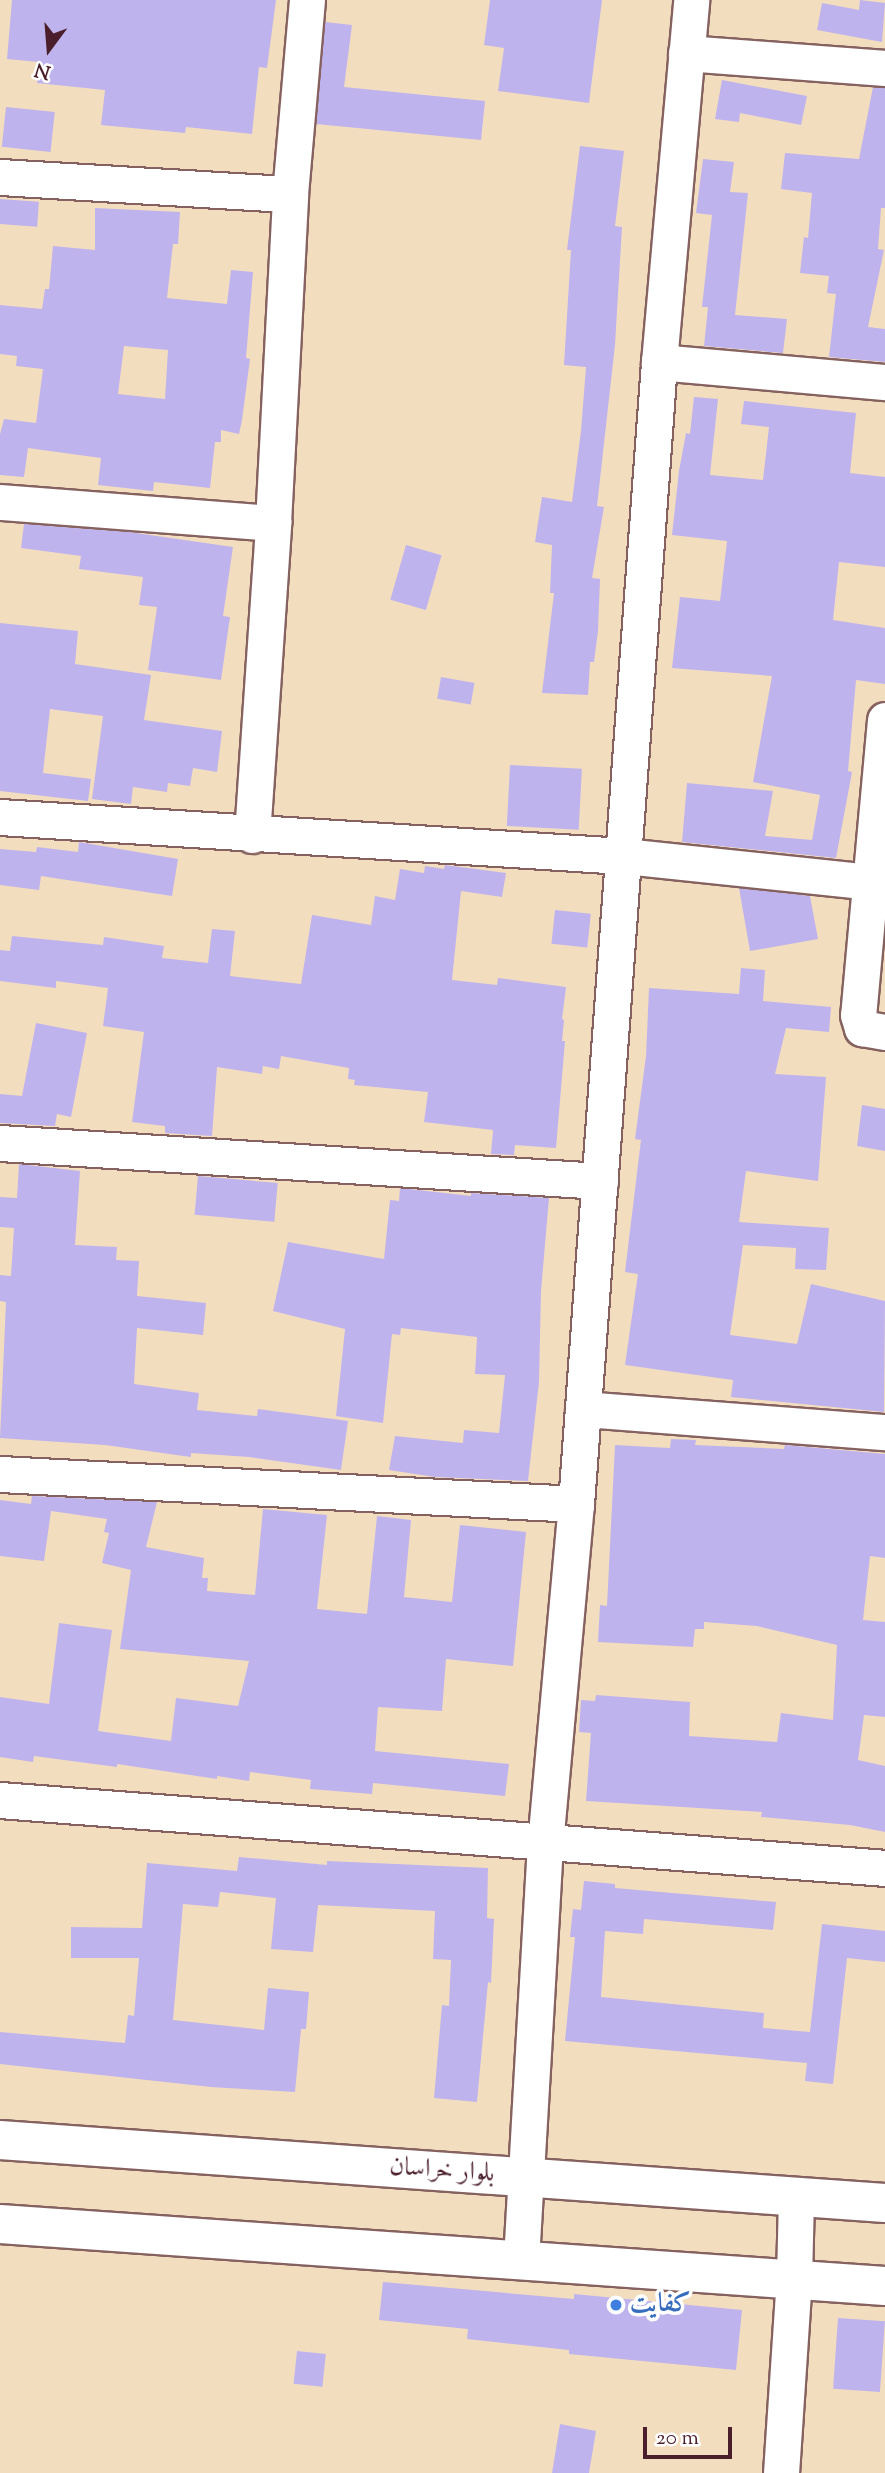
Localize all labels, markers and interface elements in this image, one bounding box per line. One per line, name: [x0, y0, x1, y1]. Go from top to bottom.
north arrow: [14, 14, 84, 84]
text: N: [32, 55, 54, 85]
street label: بلوار خراسان: [388, 2152, 496, 2190]
place label: کفایت: [630, 2289, 691, 2321]
marker: کفایت: [608, 2297, 624, 2313]
scale bar: [647, 2414, 736, 2458]
text: 20 m: [656, 2424, 699, 2454]

